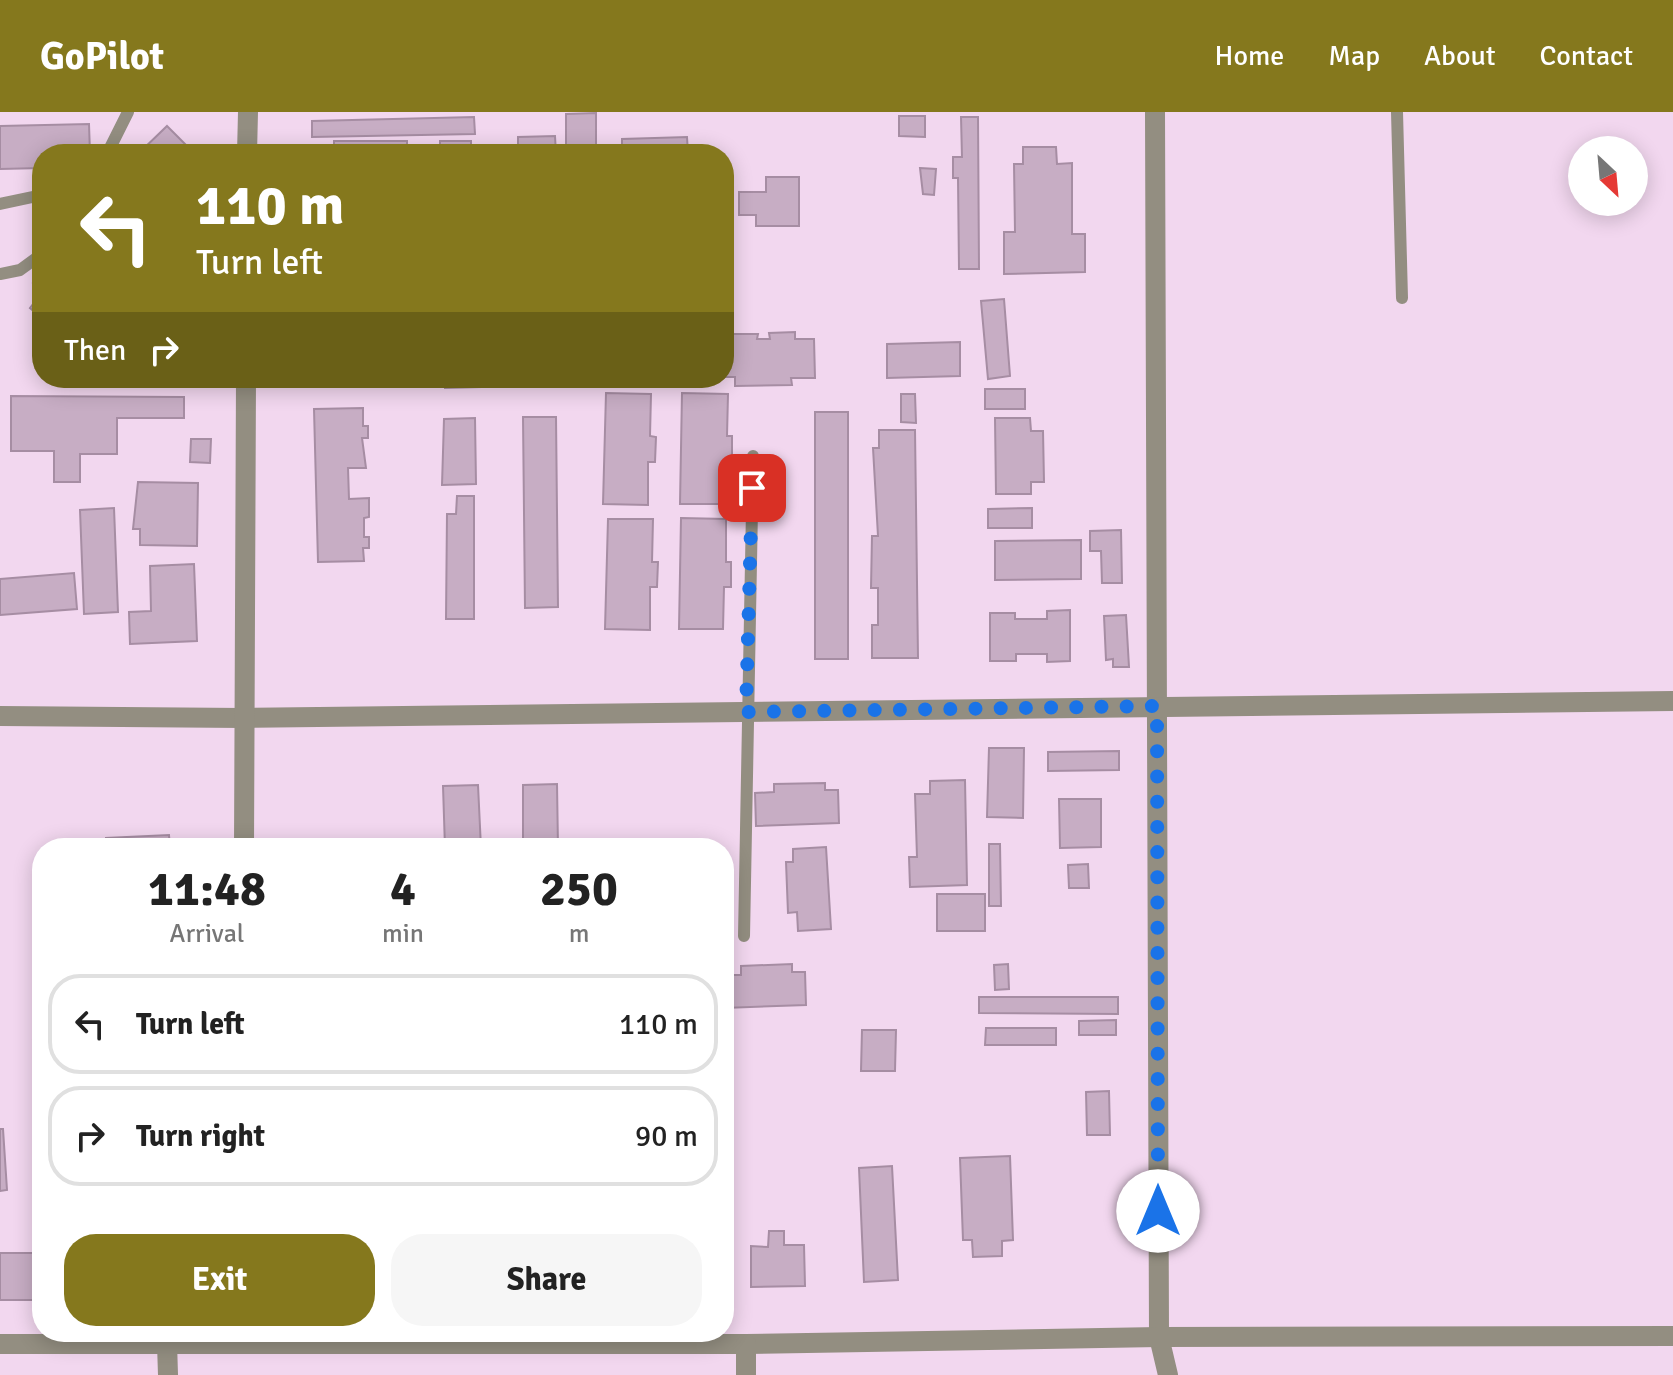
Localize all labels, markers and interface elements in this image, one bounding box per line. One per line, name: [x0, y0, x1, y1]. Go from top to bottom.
text: GoPilot: [40, 33, 164, 80]
text: Home: [1215, 39, 1284, 73]
text: Map: [1328, 39, 1380, 73]
text: About: [1424, 39, 1496, 73]
text: Contact: [1540, 39, 1633, 73]
north arrow: [1568, 136, 1648, 216]
map controls: [1568, 136, 1648, 216]
text: 110 m: [196, 171, 344, 240]
icon: left: [64, 176, 168, 280]
text: Turn left: [196, 240, 323, 285]
icon: right: [142, 328, 186, 372]
text: Then: [64, 332, 126, 369]
pin: [718, 454, 786, 522]
icon: arrive: [730, 466, 774, 510]
text: 11:48: [148, 860, 266, 919]
text: 4: [390, 860, 416, 919]
text: 250: [540, 860, 618, 919]
text: Arrival: [170, 918, 244, 950]
text: min: [382, 918, 424, 950]
text: m: [569, 918, 589, 950]
icon: left: [68, 1002, 112, 1046]
text: Turn left: [136, 1006, 245, 1043]
text: 110 m: [619, 1006, 698, 1043]
icon: right: [68, 1114, 112, 1158]
text: Turn right: [136, 1118, 265, 1155]
text: 90 m: [635, 1118, 698, 1155]
position arrow: [1116, 1169, 1200, 1253]
button: Exit: [64, 1234, 375, 1326]
button: Share: [391, 1234, 702, 1326]

